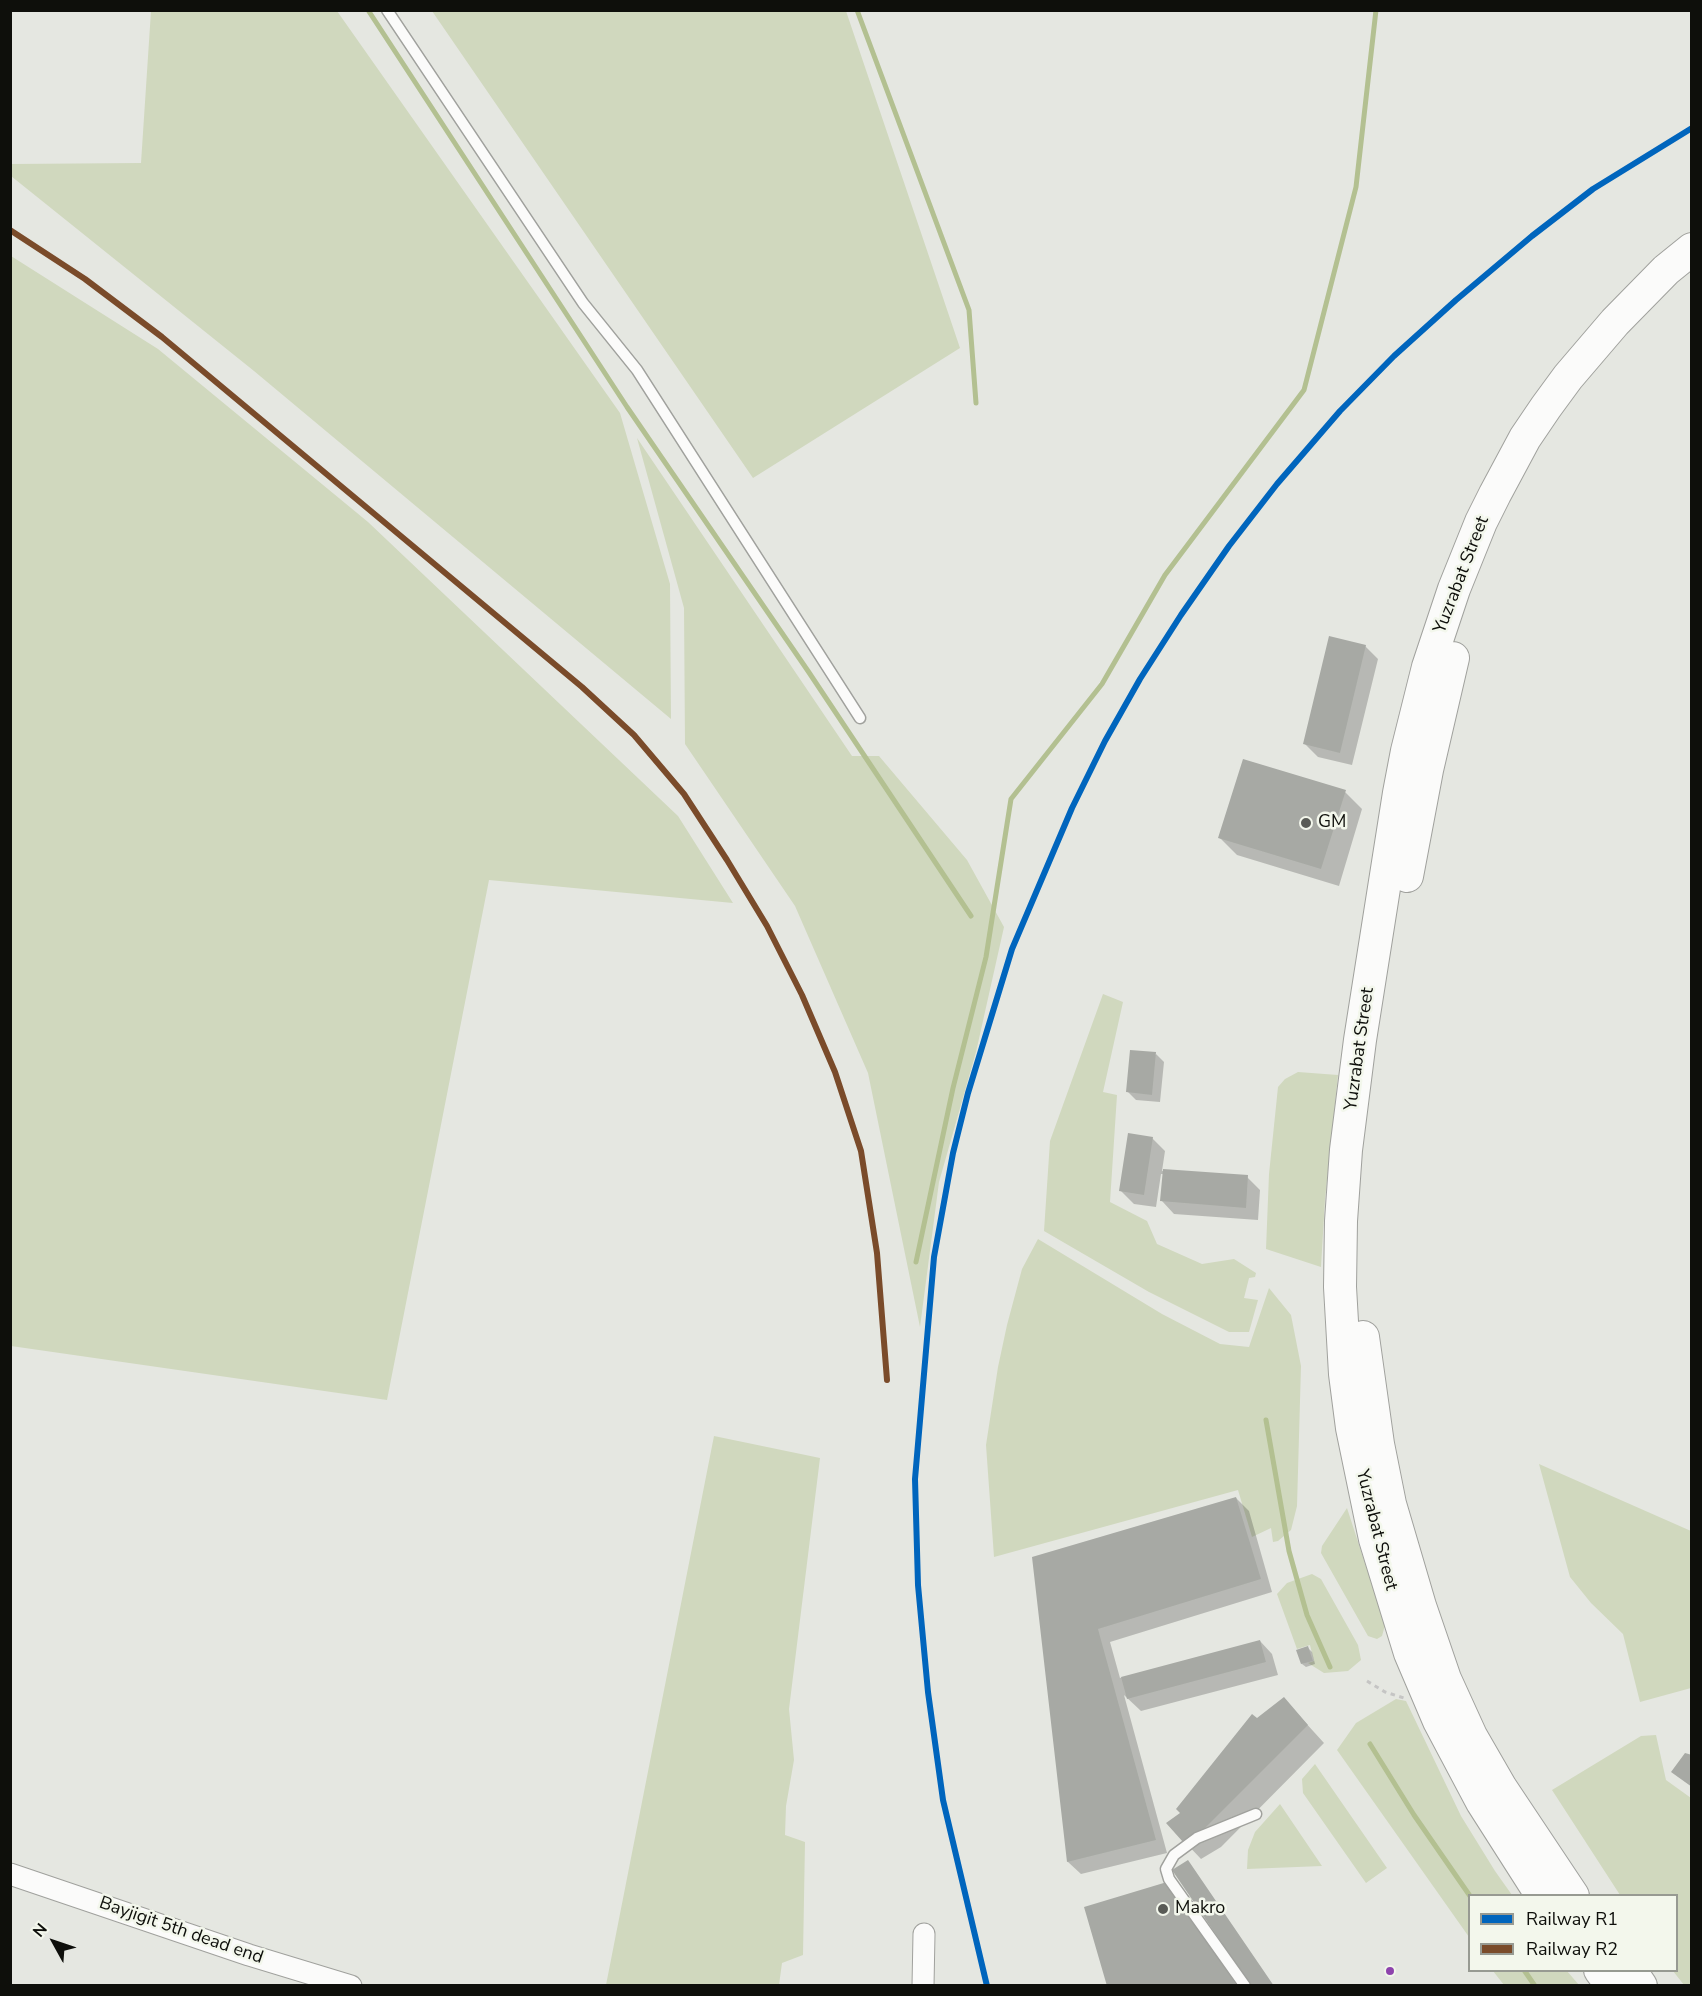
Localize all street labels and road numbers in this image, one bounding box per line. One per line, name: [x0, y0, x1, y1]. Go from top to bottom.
street label: Yuzrabat Street: [1430, 513, 1494, 637]
street label: Yuzrabat Street: [1341, 986, 1379, 1112]
street label: Yuzrabat Street: [1351, 1467, 1401, 1593]
street label: Bayjigit 5th dead end: [96, 1893, 266, 1969]

